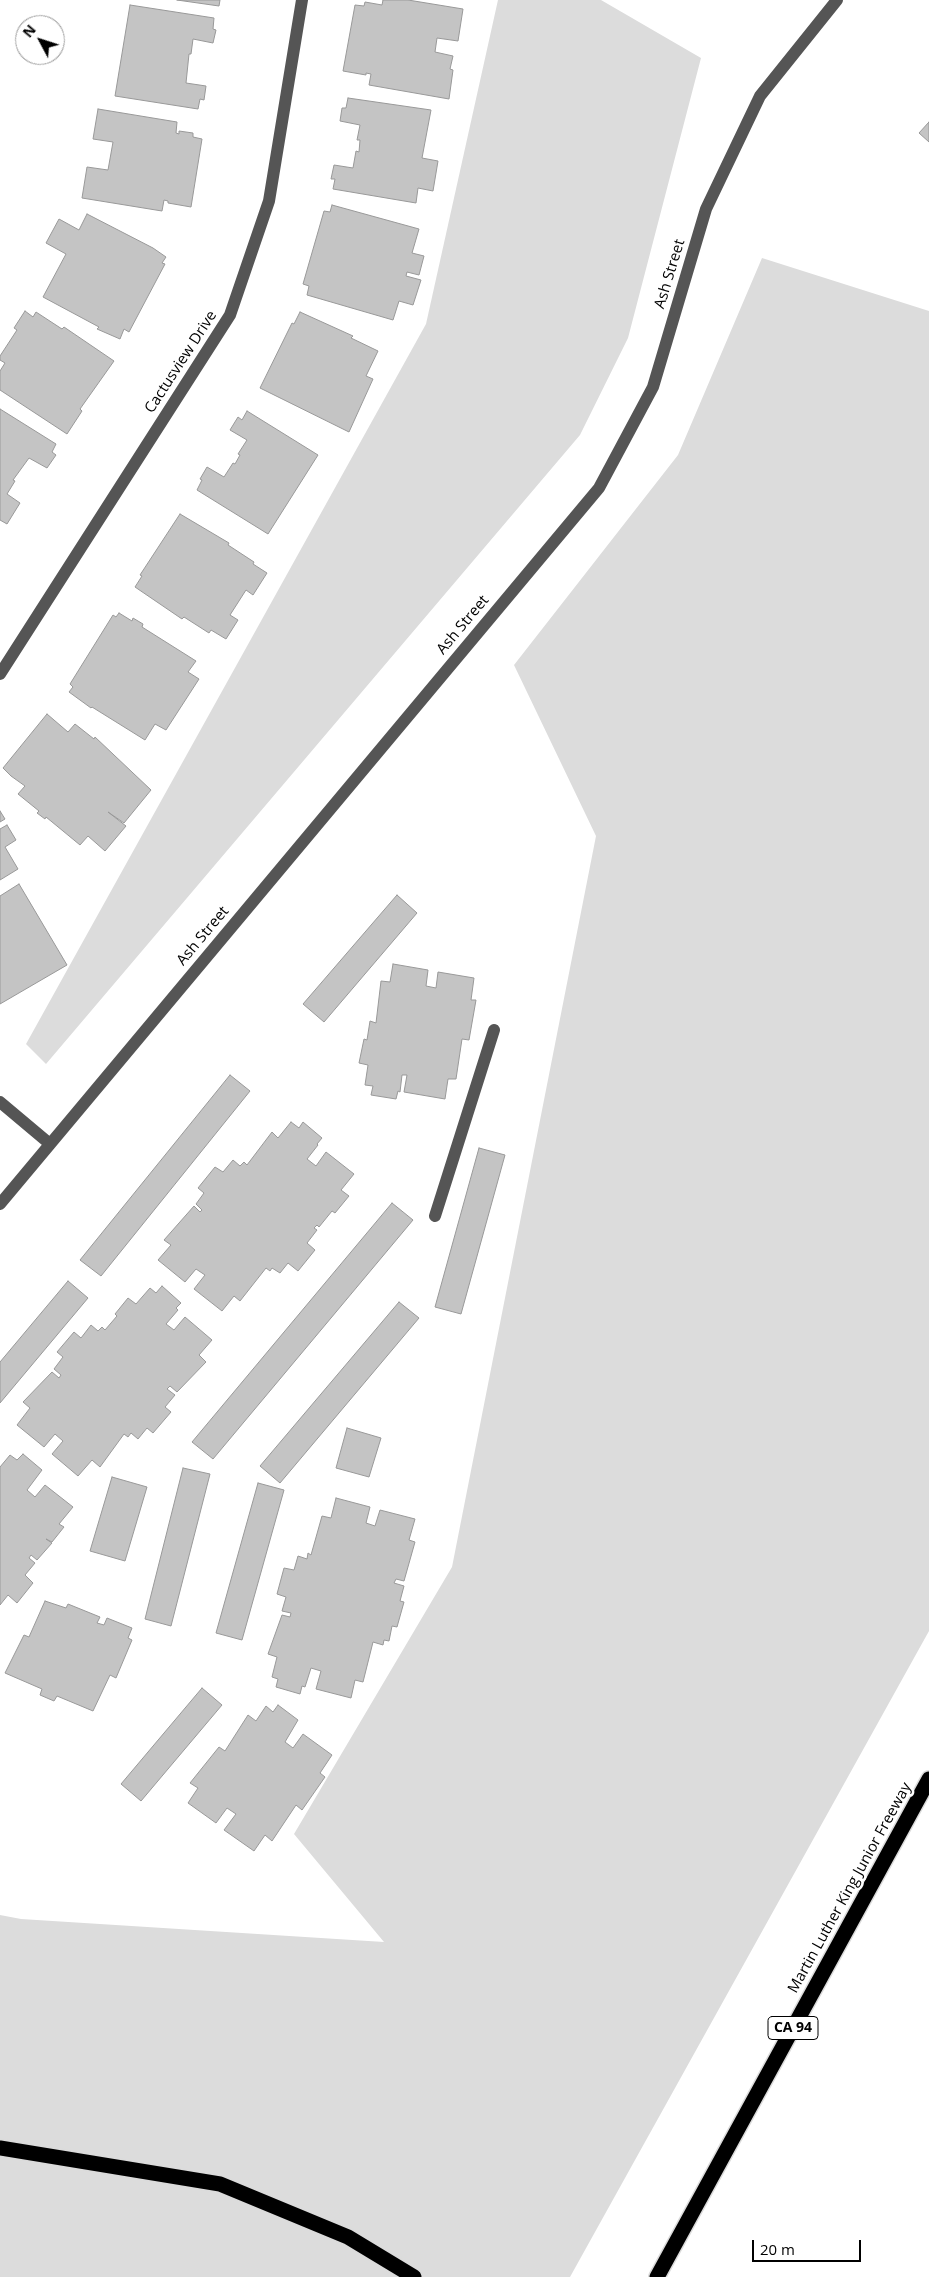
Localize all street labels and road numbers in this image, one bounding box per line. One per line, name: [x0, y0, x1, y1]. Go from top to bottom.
street label: Ash Street: [651, 237, 689, 311]
street label: Cactusview Drive: [141, 307, 221, 417]
street label: Ash Street: [433, 592, 493, 658]
street label: Ash Street: [173, 903, 233, 969]
street label: Martin Luther King Junior Freeway: [784, 1780, 916, 1996]
road number: CA 94: [768, 2016, 818, 2040]

